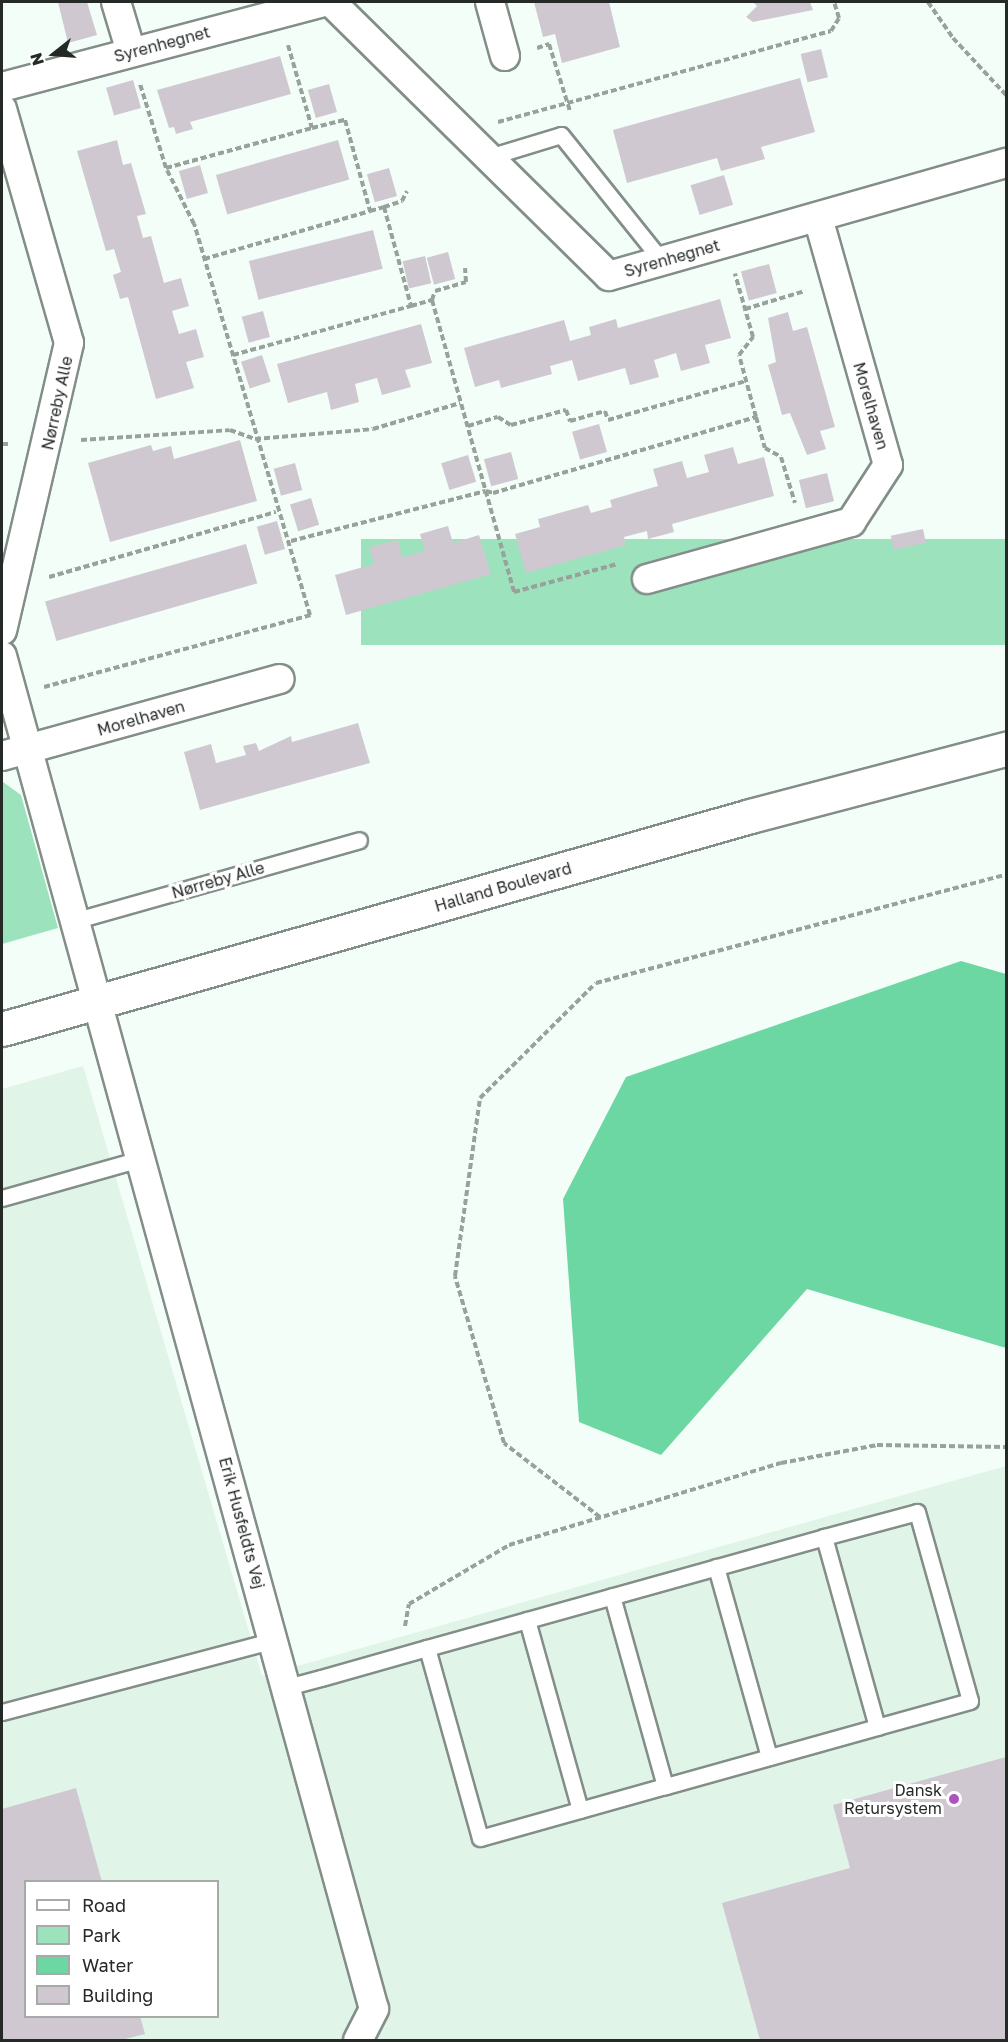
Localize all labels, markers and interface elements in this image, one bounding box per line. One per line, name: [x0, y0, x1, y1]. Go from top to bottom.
street label: Syrenhegnet: [112, 22, 212, 66]
north arrow: [24, 24, 84, 84]
text: N: [25, 51, 48, 68]
street label: Syrenhegnet: [622, 235, 722, 281]
street label: Nørreby Alle: [38, 354, 76, 452]
street label: Morelhaven: [849, 360, 893, 452]
street label: Morelhaven: [95, 696, 187, 740]
street label: Nørreby Alle: [169, 858, 267, 902]
street label: Halland Boulevard: [432, 858, 574, 916]
street label: Erik Husfeldts Vej: [215, 1455, 269, 1591]
place label: Dansk Retursystem: [844, 1780, 942, 1818]
marker: Dansk Retursystem: [947, 1792, 961, 1806]
legend: [24, 1880, 219, 2018]
text: Road: [82, 1894, 126, 1916]
text: Park: [82, 1924, 121, 1946]
text: Water: [82, 1954, 133, 1976]
text: Building: [82, 1984, 153, 2006]

